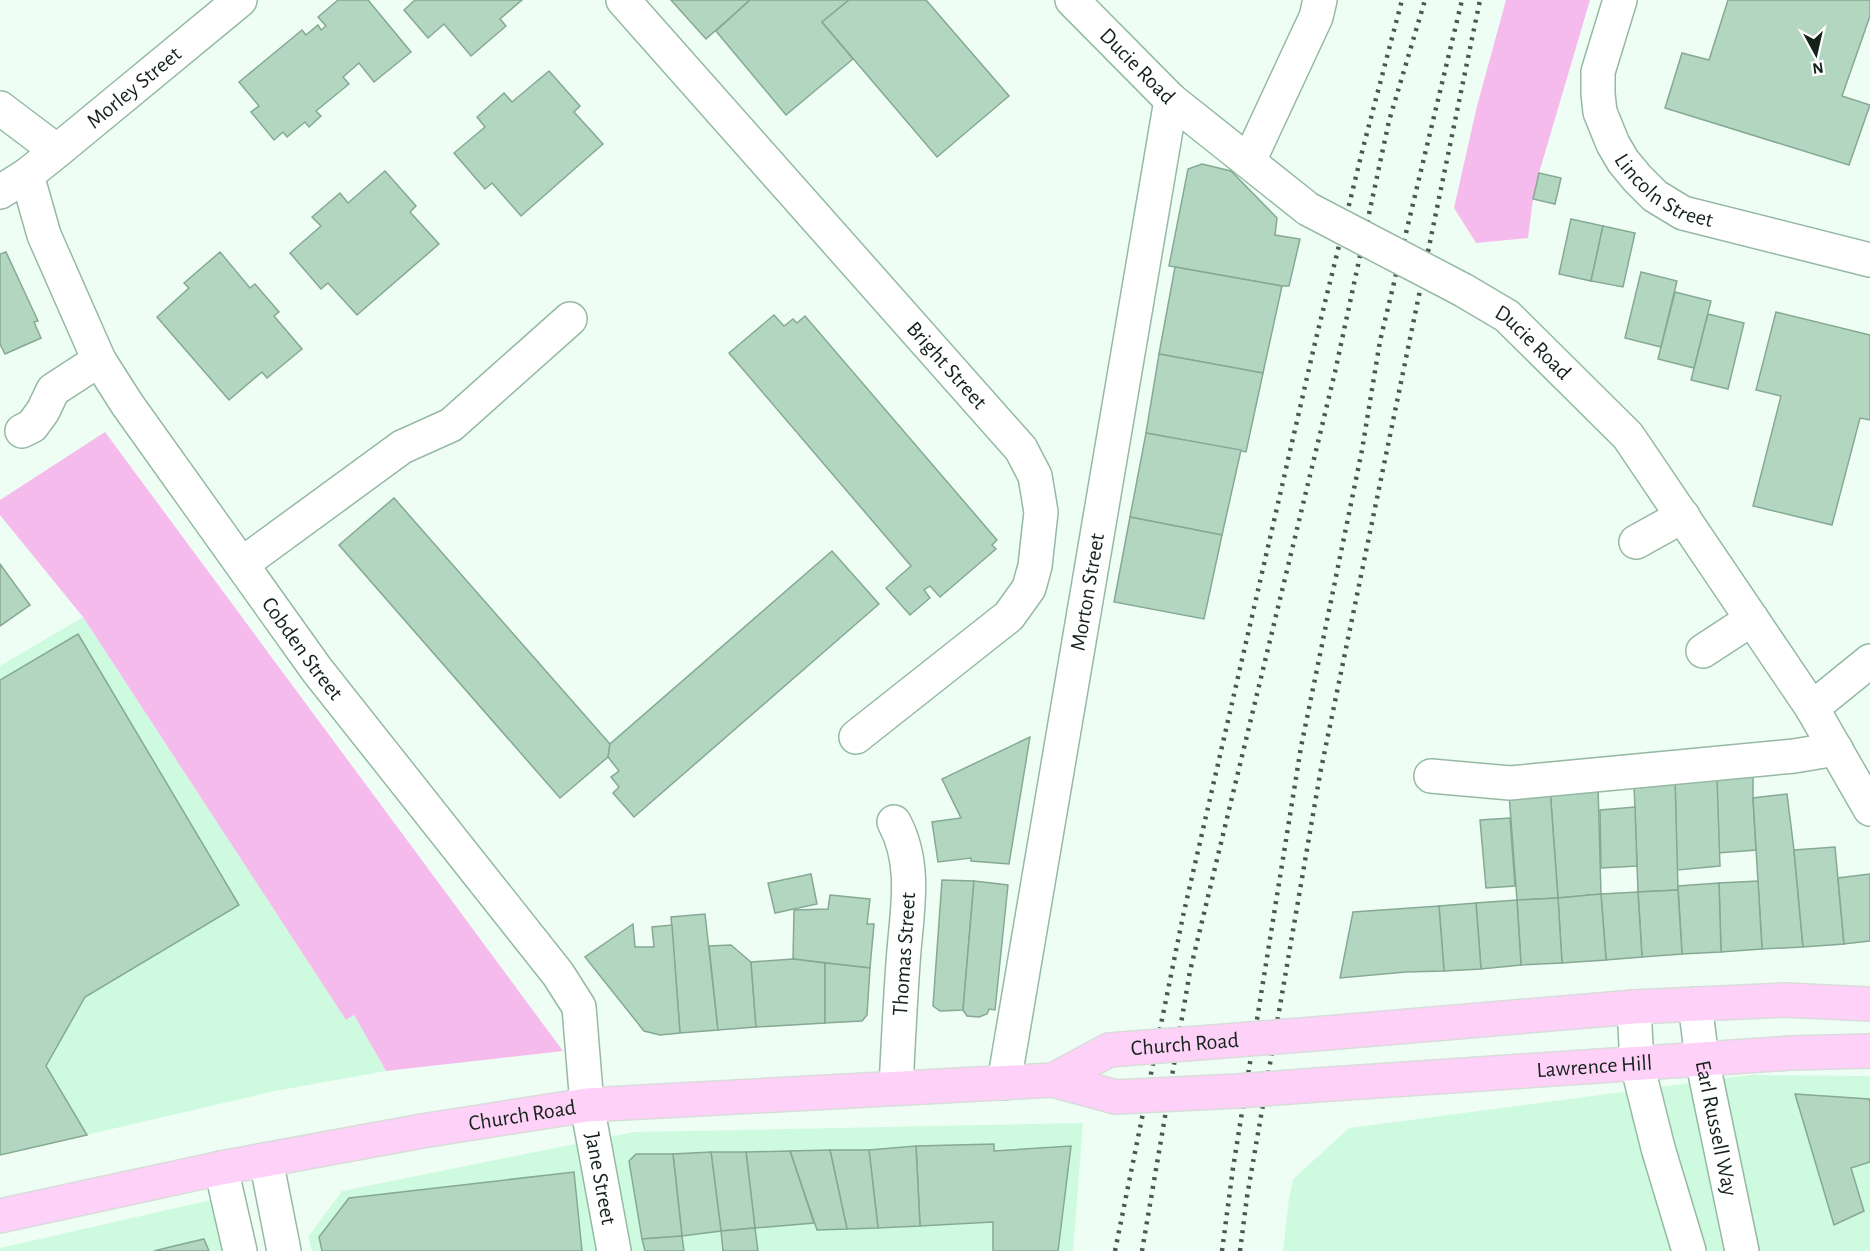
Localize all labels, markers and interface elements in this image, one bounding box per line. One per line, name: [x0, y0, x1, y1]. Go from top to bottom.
street label: Ducie Road: [1096, 24, 1179, 108]
north arrow: [1786, 24, 1846, 84]
street label: Morley Street: [82, 42, 185, 133]
text: N: [1811, 59, 1825, 77]
street label: Lincoln Street: [1610, 150, 1716, 231]
street label: Ducie Road: [1491, 301, 1575, 384]
street label: Bright Street: [902, 317, 991, 413]
street label: Morton Street: [1067, 532, 1108, 652]
street label: Cobden Street: [258, 593, 347, 704]
street label: Thomas Street: [889, 891, 919, 1017]
street label: Church Road: [1130, 1029, 1240, 1059]
street label: Lawrence Hill: [1536, 1051, 1653, 1081]
street label: Earl Russell Way: [1692, 1058, 1741, 1198]
street label: Church Road: [467, 1096, 577, 1135]
street label: Jane Street: [581, 1131, 620, 1226]

